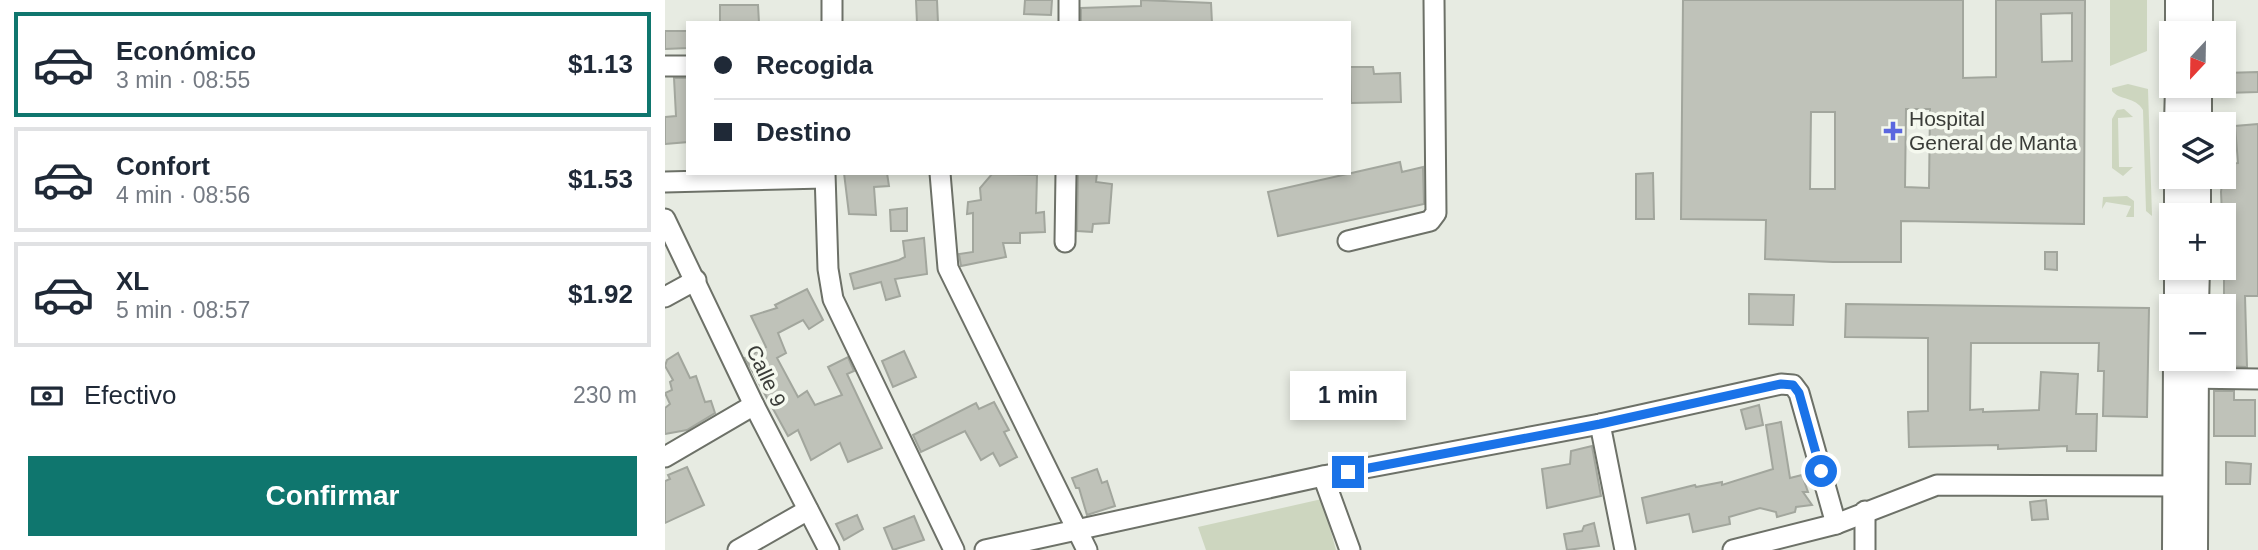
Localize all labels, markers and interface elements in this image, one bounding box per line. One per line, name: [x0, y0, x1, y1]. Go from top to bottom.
north arrow: [2159, 21, 2237, 98]
map controls: [2159, 21, 2236, 371]
icon: car: [32, 33, 95, 96]
text: Económico: [116, 36, 256, 66]
text: $1.13: [568, 49, 633, 79]
text: Recogida: [756, 50, 873, 80]
text: 3 min · 08:55: [116, 67, 250, 93]
place label: Hospital General de Manta: [1909, 107, 2077, 154]
button: layers: [2159, 112, 2236, 189]
text: Destino: [756, 117, 851, 147]
marker: Hospital General de Manta: [1883, 121, 1903, 141]
icon: car: [32, 148, 95, 211]
text: Confort: [116, 151, 210, 181]
text: $1.53: [568, 164, 633, 194]
text: 4 min · 08:56: [116, 182, 250, 208]
button: +: [2159, 203, 2236, 280]
icon: car: [32, 263, 95, 326]
text: XL: [116, 266, 149, 296]
text: $1.92: [568, 279, 633, 309]
button: −: [2159, 294, 2236, 371]
text: 5 min · 08:57: [116, 297, 250, 323]
street label: Calle 9: [742, 341, 791, 410]
callout: 1 min: [1290, 370, 1406, 420]
icon: cash: [28, 377, 66, 415]
text: Efectivo: [84, 380, 177, 410]
text: 230 m: [573, 382, 637, 408]
text: 1 min: [1318, 382, 1378, 408]
route start: [1805, 455, 1837, 487]
button: Confirmar: [28, 456, 637, 536]
route end: [1332, 456, 1364, 488]

